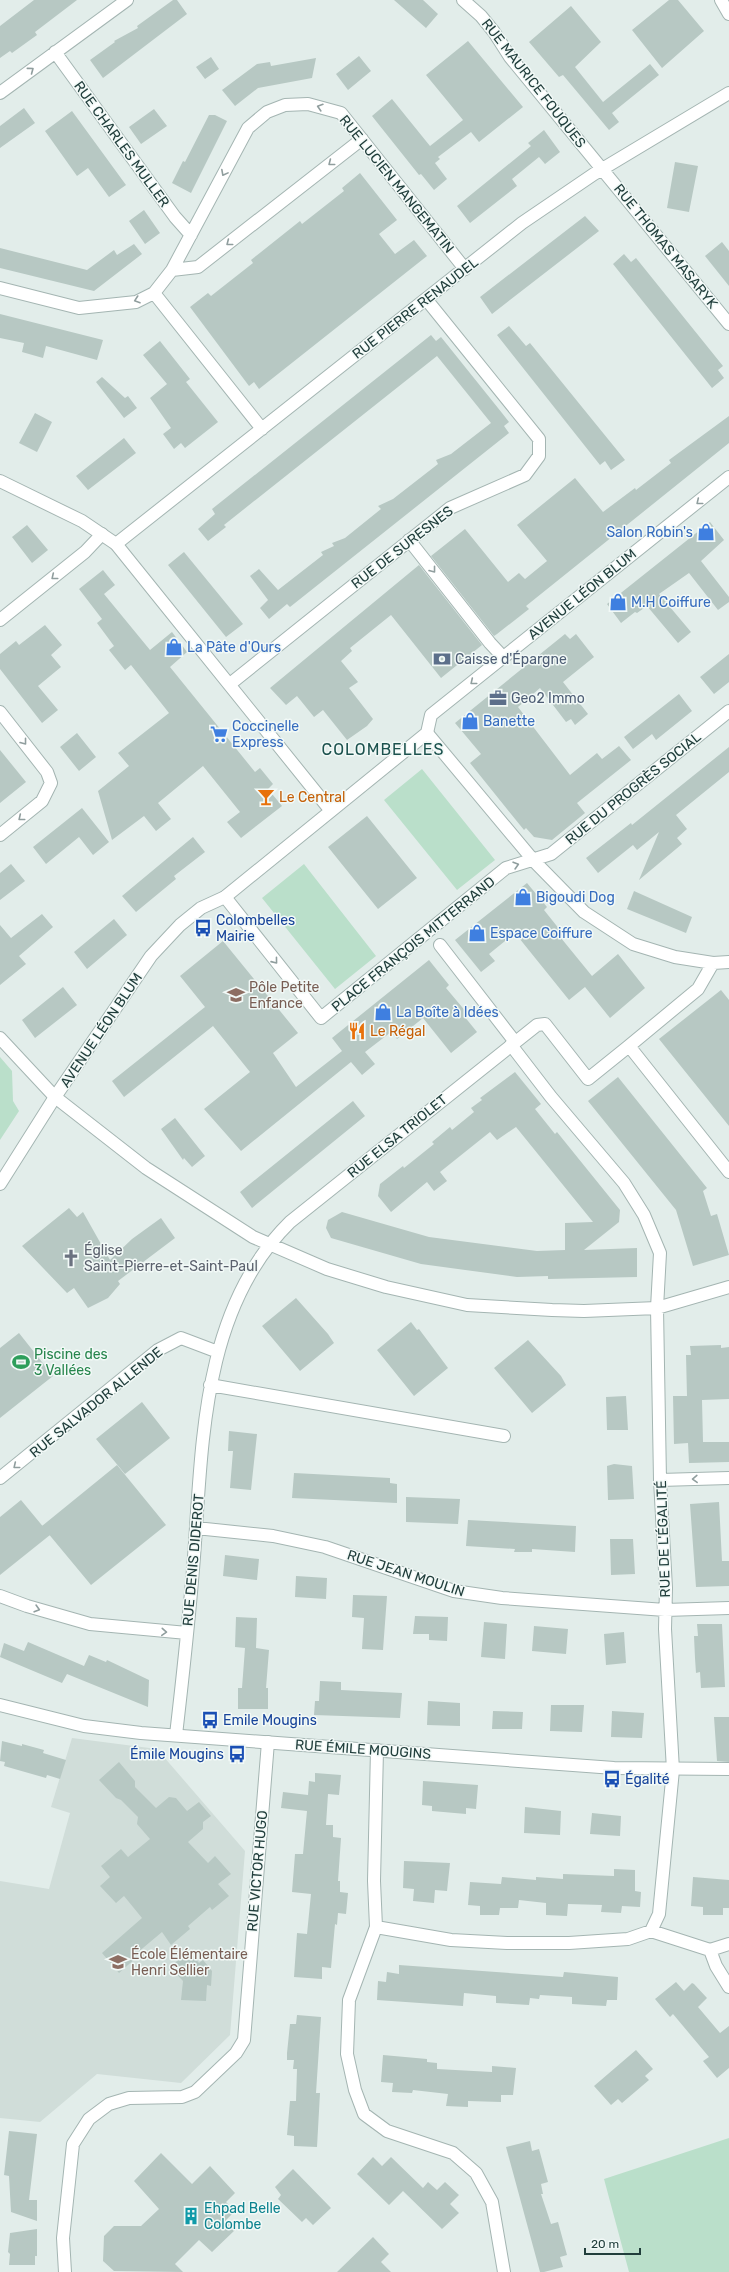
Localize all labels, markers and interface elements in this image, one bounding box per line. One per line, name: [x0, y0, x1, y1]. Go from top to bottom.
street label: RUE MAURICE FOUQUES: [478, 15, 589, 151]
one-way arrow: [27, 68, 34, 75]
street label: RUE CHARLES MULLER: [70, 78, 173, 211]
one-way arrow: [316, 103, 323, 112]
street label: RUE LUCIEN MANGEMATIN: [336, 112, 458, 257]
one-way arrow: [328, 158, 335, 165]
one-way arrow: [221, 168, 229, 176]
street label: RUE THOMAS MASARYK: [610, 181, 721, 312]
one-way arrow: [226, 239, 233, 246]
street label: RUE PIERRE RENAUDEL: [349, 254, 482, 363]
one-way arrow: [134, 295, 141, 304]
one-way arrow: [696, 497, 703, 504]
street label: RUE DE SURESNES: [348, 502, 457, 592]
shop icon: Salon Robin's: [696, 522, 716, 542]
place label: Salon Robin's: [606, 524, 693, 541]
street label: AVENUE LÉON BLUM: [524, 545, 640, 643]
one-way arrow: [428, 566, 435, 573]
one-way arrow: [52, 572, 59, 579]
shop icon: M.H Coiffure: [608, 592, 628, 612]
place label: M.H Coiffure: [631, 594, 711, 611]
shop icon: La Pâte d'Ours: [164, 637, 184, 657]
place label: La Pâte d'Ours: [187, 639, 281, 656]
bank icon: Caisse d'Épargne: [432, 649, 452, 669]
place label: Caisse d'Épargne: [455, 650, 567, 668]
one-way arrow: [470, 677, 477, 684]
office icon: Geo2 Immo: [488, 688, 508, 708]
place label: Geo2 Immo: [511, 690, 585, 707]
shop icon: Banette: [460, 711, 480, 731]
place label: Banette: [483, 713, 535, 730]
place label: Coccinelle Express: [232, 718, 299, 751]
supermarket icon: Coccinelle Express: [209, 724, 229, 744]
street label: RUE DU PROGRÈS SOCIAL: [562, 728, 705, 848]
one-way arrow: [19, 738, 26, 745]
district label: COLOMBELLES: [322, 740, 444, 759]
bar icon: Le Central: [256, 787, 276, 807]
place label: Le Central: [279, 789, 345, 806]
one-way arrow: [19, 814, 26, 821]
one-way arrow: [513, 862, 520, 870]
street label: PLACE FRANÇOIS MITTERRAND: [328, 873, 498, 1016]
shop icon: Bigoudi Dog: [513, 887, 533, 907]
place label: Bigoudi Dog: [536, 889, 615, 906]
place label: Colombelles Mairie: [216, 912, 295, 945]
bus stop icon: Colombelles Mairie: [193, 918, 213, 938]
shop icon: Espace Coiffure: [467, 923, 487, 943]
place label: Espace Coiffure: [490, 925, 593, 942]
one-way arrow: [271, 956, 278, 963]
street label: AVENUE LÉON BLUM: [56, 969, 146, 1091]
place label: Pôle Petite Enfance: [249, 979, 320, 1012]
school or university icon: Pôle Petite Enfance: [226, 985, 246, 1005]
shop icon: La Boîte à Idées: [373, 1002, 393, 1022]
place label: La Boîte à Idées: [396, 1004, 499, 1021]
restaurant icon: Le Régal: [347, 1021, 367, 1041]
place label: Le Régal: [370, 1023, 425, 1040]
street label: RUE ELSA TRIOLET: [344, 1091, 450, 1182]
place label: Église Saint-Pierre-et-Saint-Paul: [84, 1241, 258, 1275]
church icon: Église Saint-Pierre-et-Saint-Paul: [61, 1248, 81, 1268]
street label: RUE SALVADOR ALLENDE: [26, 1344, 166, 1461]
place label: Piscine des 3 Vallées: [34, 1346, 108, 1379]
sports icon: Piscine des 3 Vallées: [11, 1352, 31, 1372]
one-way arrow: [13, 1461, 20, 1468]
one-way arrow: [692, 1475, 698, 1483]
street label: RUE DE L'ÉGALITÉ: [652, 1480, 674, 1598]
street label: RUE DENIS DIDEROT: [179, 1493, 208, 1627]
street label: RUE JEAN MOULIN: [345, 1546, 467, 1601]
one-way arrow: [33, 1604, 40, 1613]
one-way arrow: [161, 1627, 167, 1636]
bus stop icon: Emile Mougins: [200, 1710, 220, 1730]
place label: Emile Mougins: [223, 1712, 317, 1729]
street label: RUE ÉMILE MOUGINS: [294, 1735, 432, 1763]
bus stop icon: Émile Mougins: [227, 1744, 247, 1764]
place label: Émile Mougins: [130, 1745, 224, 1763]
bus stop icon: Égalité: [602, 1769, 622, 1789]
place label: Égalité: [625, 1770, 670, 1788]
street label: RUE VICTOR HUGO: [244, 1810, 271, 1932]
place label: École Élémentaire Henri Sellier: [131, 1945, 248, 1979]
school or university icon: École Élémentaire Henri Sellier: [108, 1952, 128, 1972]
place label: Ehpad Belle Colombe: [204, 2200, 281, 2233]
building icon: Ehpad Belle Colombe: [181, 2206, 201, 2226]
scale bar: [585, 2230, 640, 2256]
text: 20 m: [591, 2237, 619, 2251]

